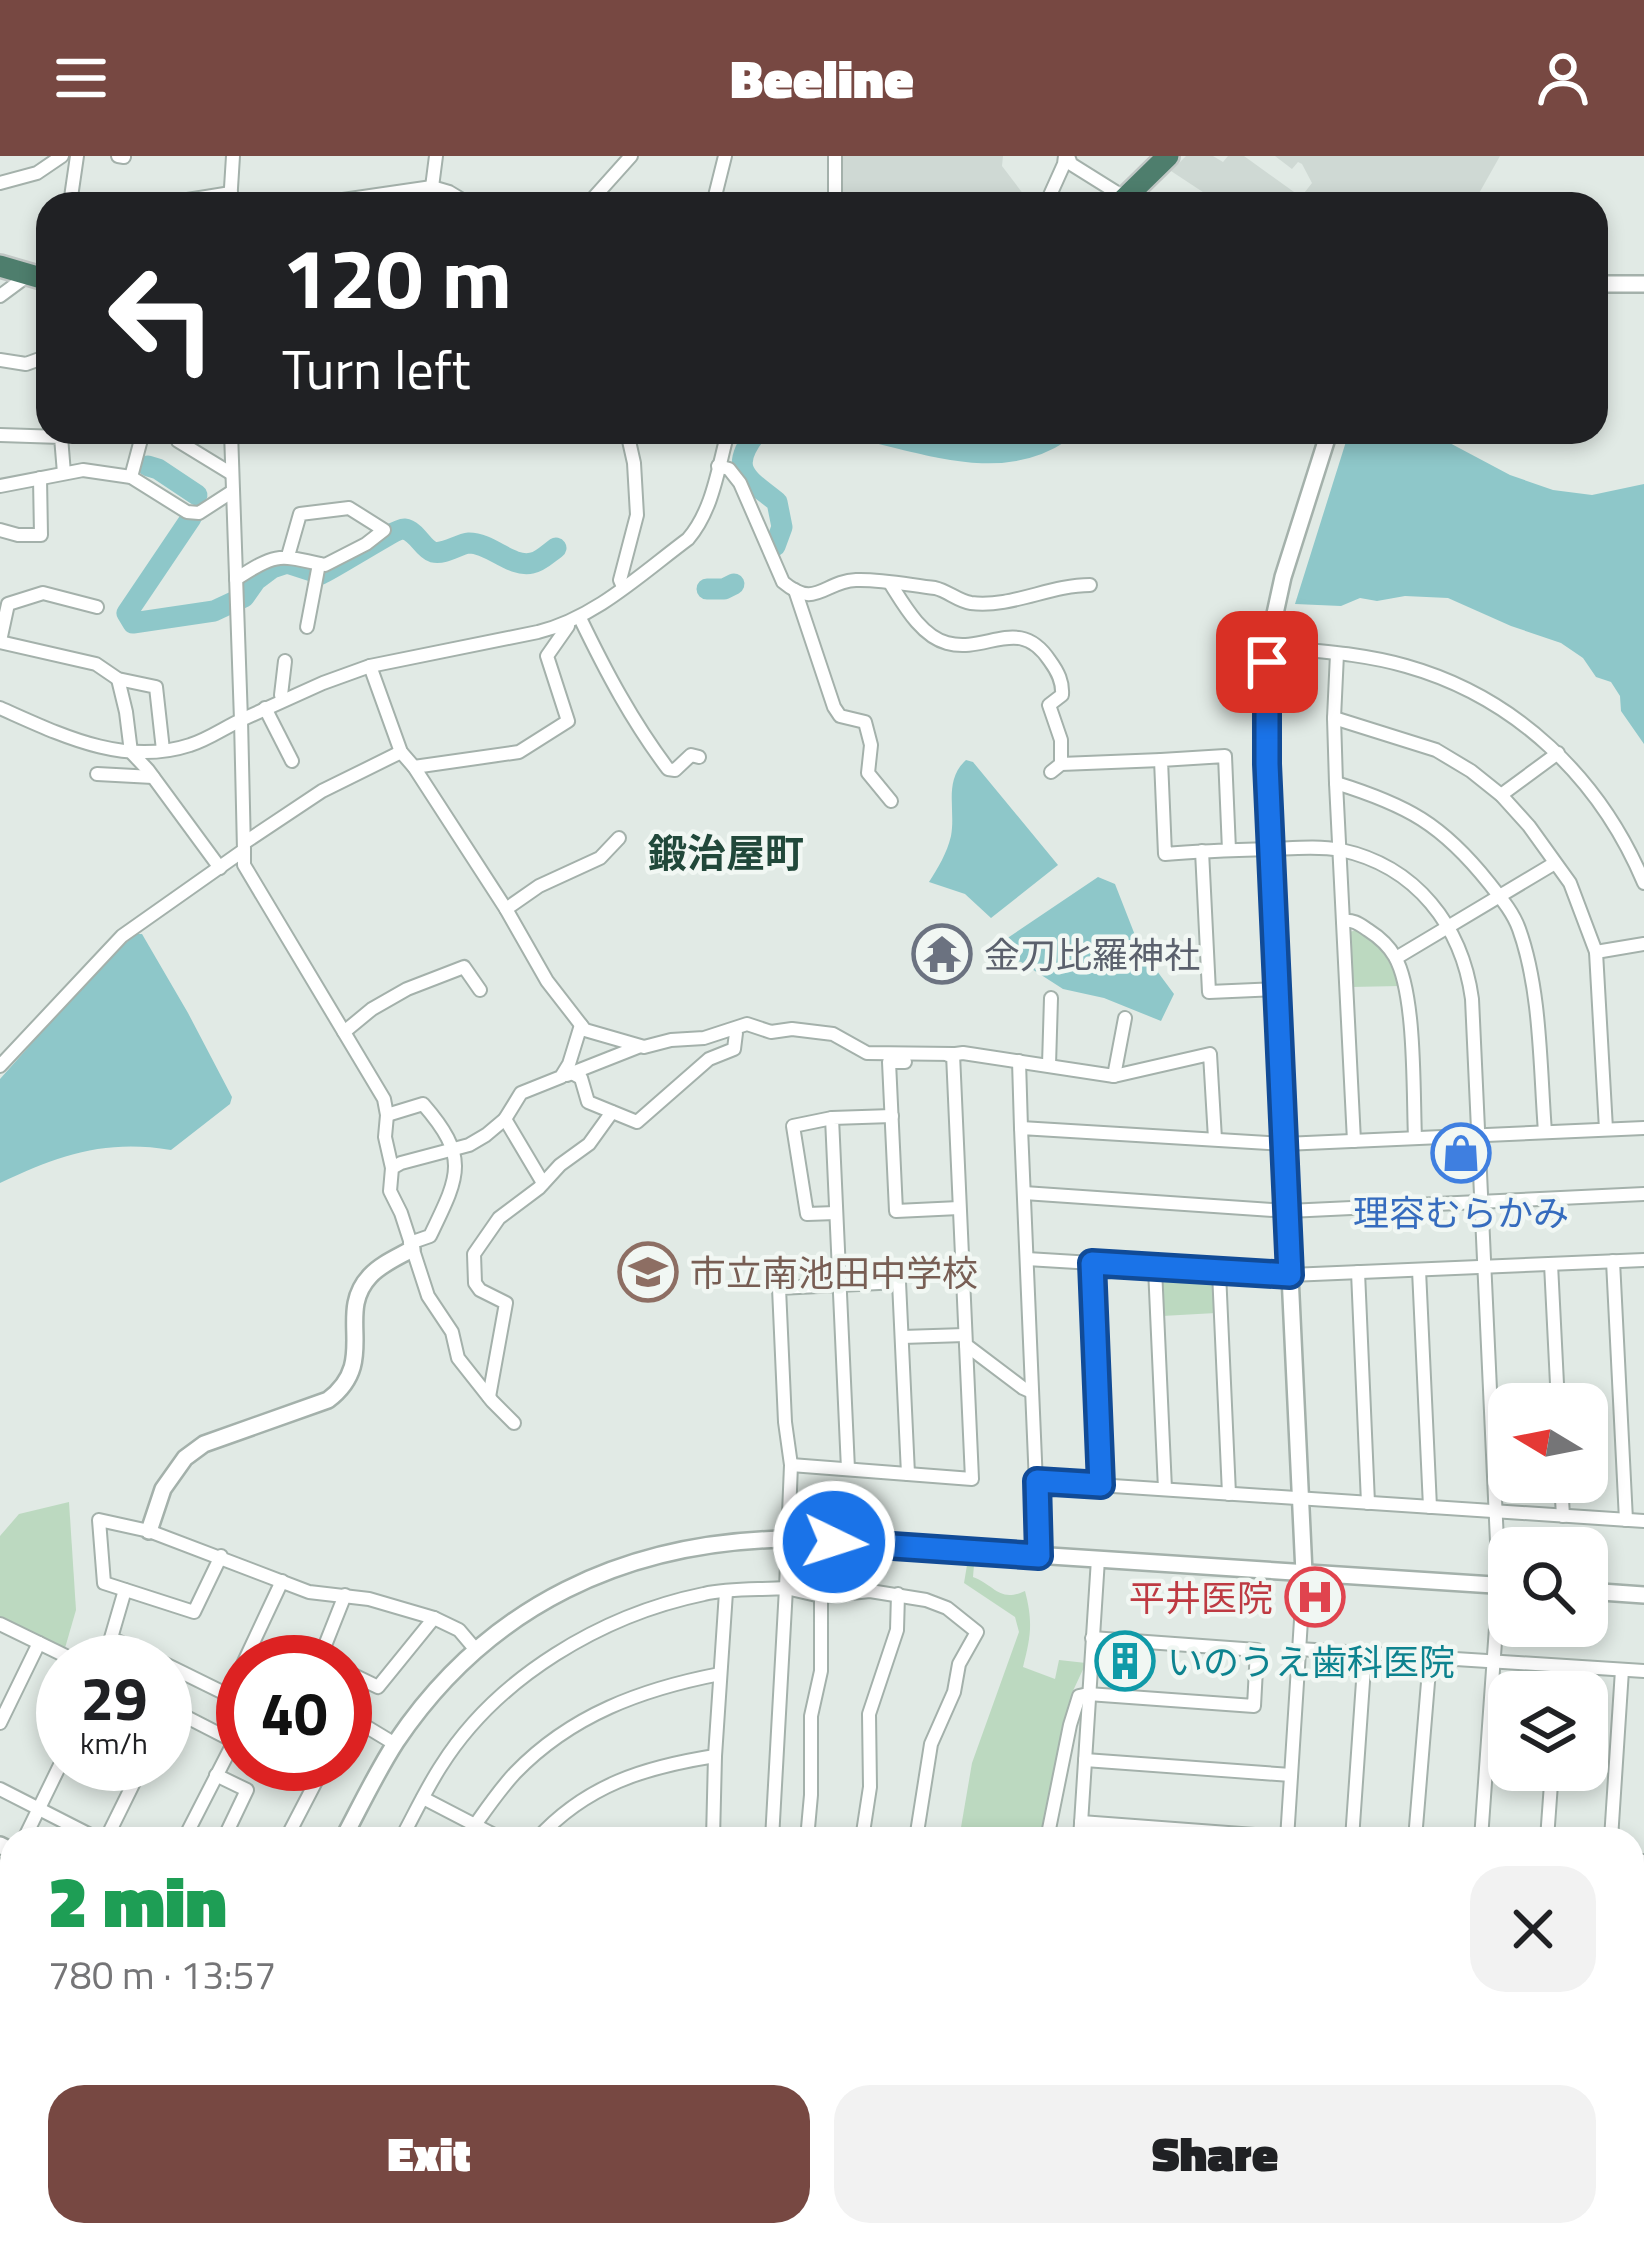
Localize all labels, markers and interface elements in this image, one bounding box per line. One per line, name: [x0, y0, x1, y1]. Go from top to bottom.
text: Beeline: [730, 37, 914, 119]
icon: menu: [48, 45, 114, 111]
icon: person: [1530, 45, 1596, 111]
text: 120 m: [282, 213, 512, 341]
icon: left: [84, 240, 240, 396]
text: Turn left: [282, 328, 471, 410]
pin: [1216, 611, 1318, 713]
icon: arrive: [1234, 629, 1300, 695]
district label: 鍛治屋町: [648, 823, 804, 882]
temple icon: 金刀比羅神社: [911, 923, 973, 985]
place label: 金刀比羅神社: [984, 927, 1200, 982]
shop icon: 理容むらかみ: [1430, 1122, 1492, 1184]
place label: 理容むらかみ: [1353, 1185, 1569, 1240]
school or university icon: 市立南池田中学校: [617, 1241, 679, 1303]
place label: 市立南池田中学校: [690, 1245, 978, 1300]
north arrow: [1488, 1383, 1608, 1503]
map controls: [1488, 1383, 1608, 1791]
position arrow: [771, 1479, 897, 1605]
button: search: [1488, 1527, 1608, 1647]
hospital icon: 平井医院: [1284, 1566, 1346, 1628]
place label: 平井医院: [1129, 1570, 1273, 1625]
building icon: いのうえ歯科医院: [1094, 1630, 1156, 1692]
place label: いのうえ歯科医院: [1167, 1634, 1455, 1689]
speed limit sign: 40: [216, 1635, 372, 1791]
text: 29: [80, 1652, 148, 1743]
button: layers: [1488, 1671, 1608, 1791]
text: km/h: [80, 1720, 148, 1766]
text: 2 min: [48, 1845, 227, 1955]
button: close: [1470, 1866, 1596, 1992]
text: 780 m · 13:57: [48, 1945, 276, 2004]
button: Exit: [48, 2085, 810, 2223]
button: Share: [834, 2085, 1596, 2223]

